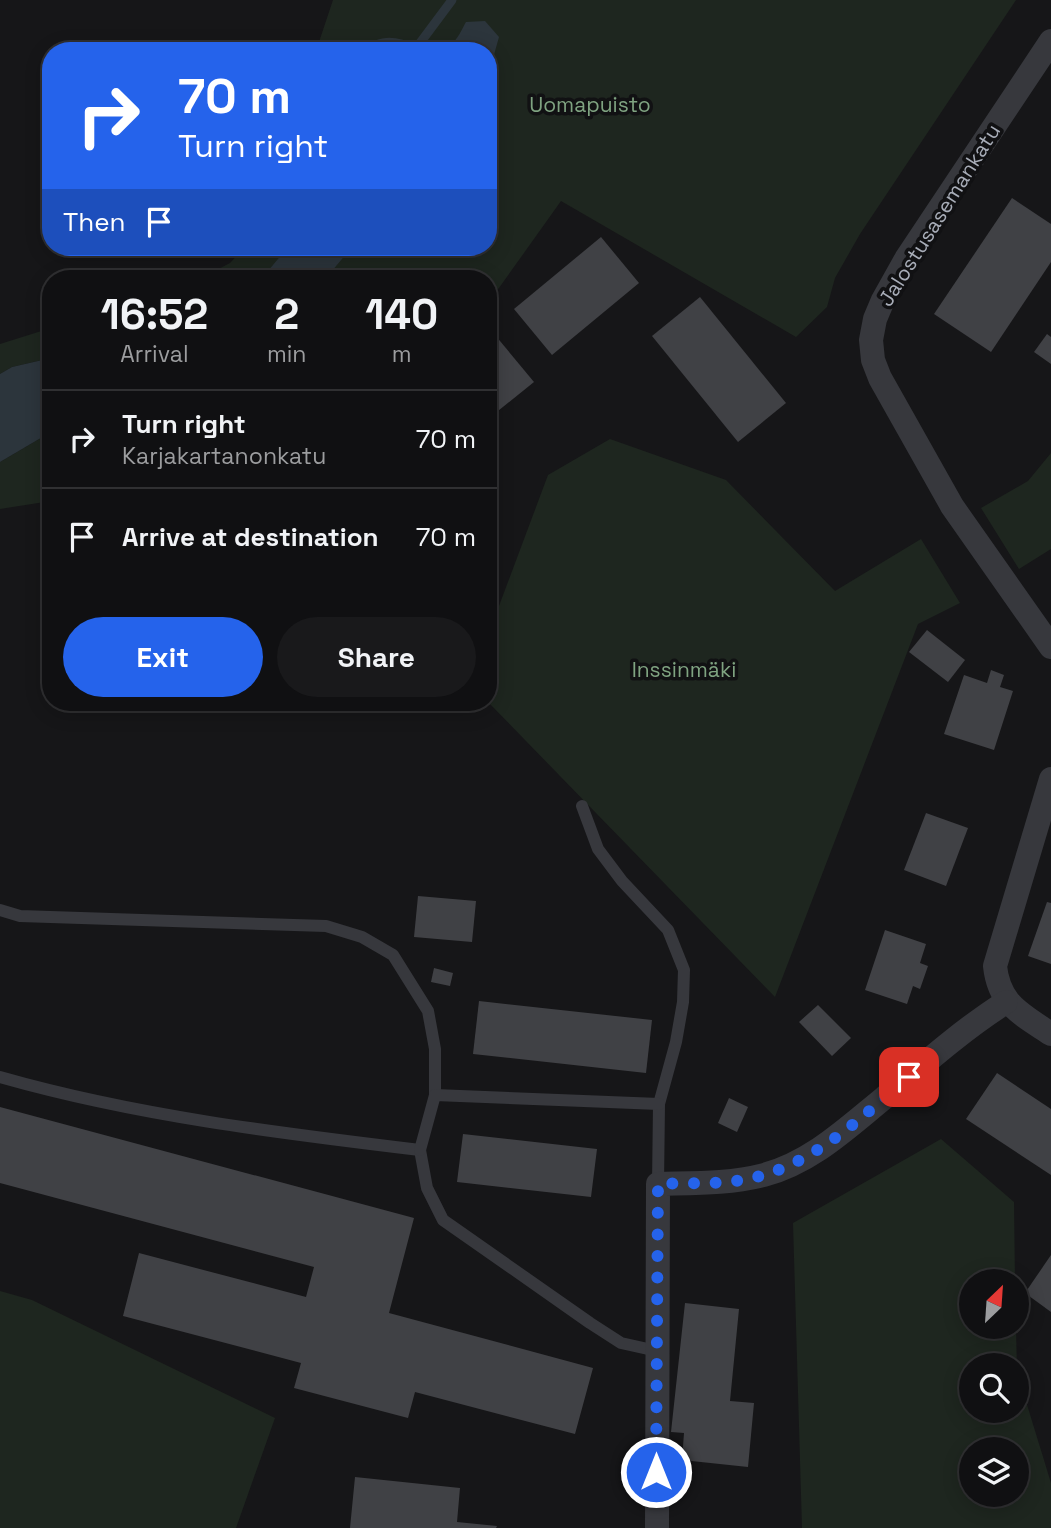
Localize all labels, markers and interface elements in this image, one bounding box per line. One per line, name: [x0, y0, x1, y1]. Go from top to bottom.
text: 70 m: [178, 65, 291, 127]
icon: right: [63, 70, 154, 161]
park label: Uomapuisto: [529, 91, 651, 118]
street label: Jalostusasemankatu: [872, 119, 1006, 311]
text: Turn right: [178, 126, 328, 166]
icon: arrive: [140, 203, 178, 241]
text: Then: [63, 205, 126, 239]
text: 16:52: [101, 288, 208, 341]
text: 2: [274, 288, 299, 341]
text: 140: [365, 288, 438, 341]
text: Arrival: [120, 339, 189, 369]
text: min: [267, 339, 306, 369]
text: m: [392, 339, 412, 369]
text: Turn right: [122, 407, 246, 441]
icon: right: [63, 420, 101, 458]
text: 70 m: [416, 422, 476, 456]
text: Karjakartanonkatu: [122, 441, 326, 471]
icon: arrive: [63, 518, 101, 556]
text: Arrive at destination: [122, 520, 379, 554]
text: 70 m: [416, 520, 476, 554]
button: Exit: [63, 617, 263, 697]
button: Share: [277, 617, 476, 697]
park label: Inssinmäki: [632, 656, 736, 683]
pin: [879, 1047, 939, 1107]
icon: arrive: [890, 1058, 928, 1096]
north arrow: [959, 1269, 1029, 1339]
map controls: [959, 1269, 1029, 1507]
button: search: [959, 1353, 1029, 1423]
position arrow: [619, 1435, 693, 1509]
button: layers: [959, 1437, 1029, 1507]

